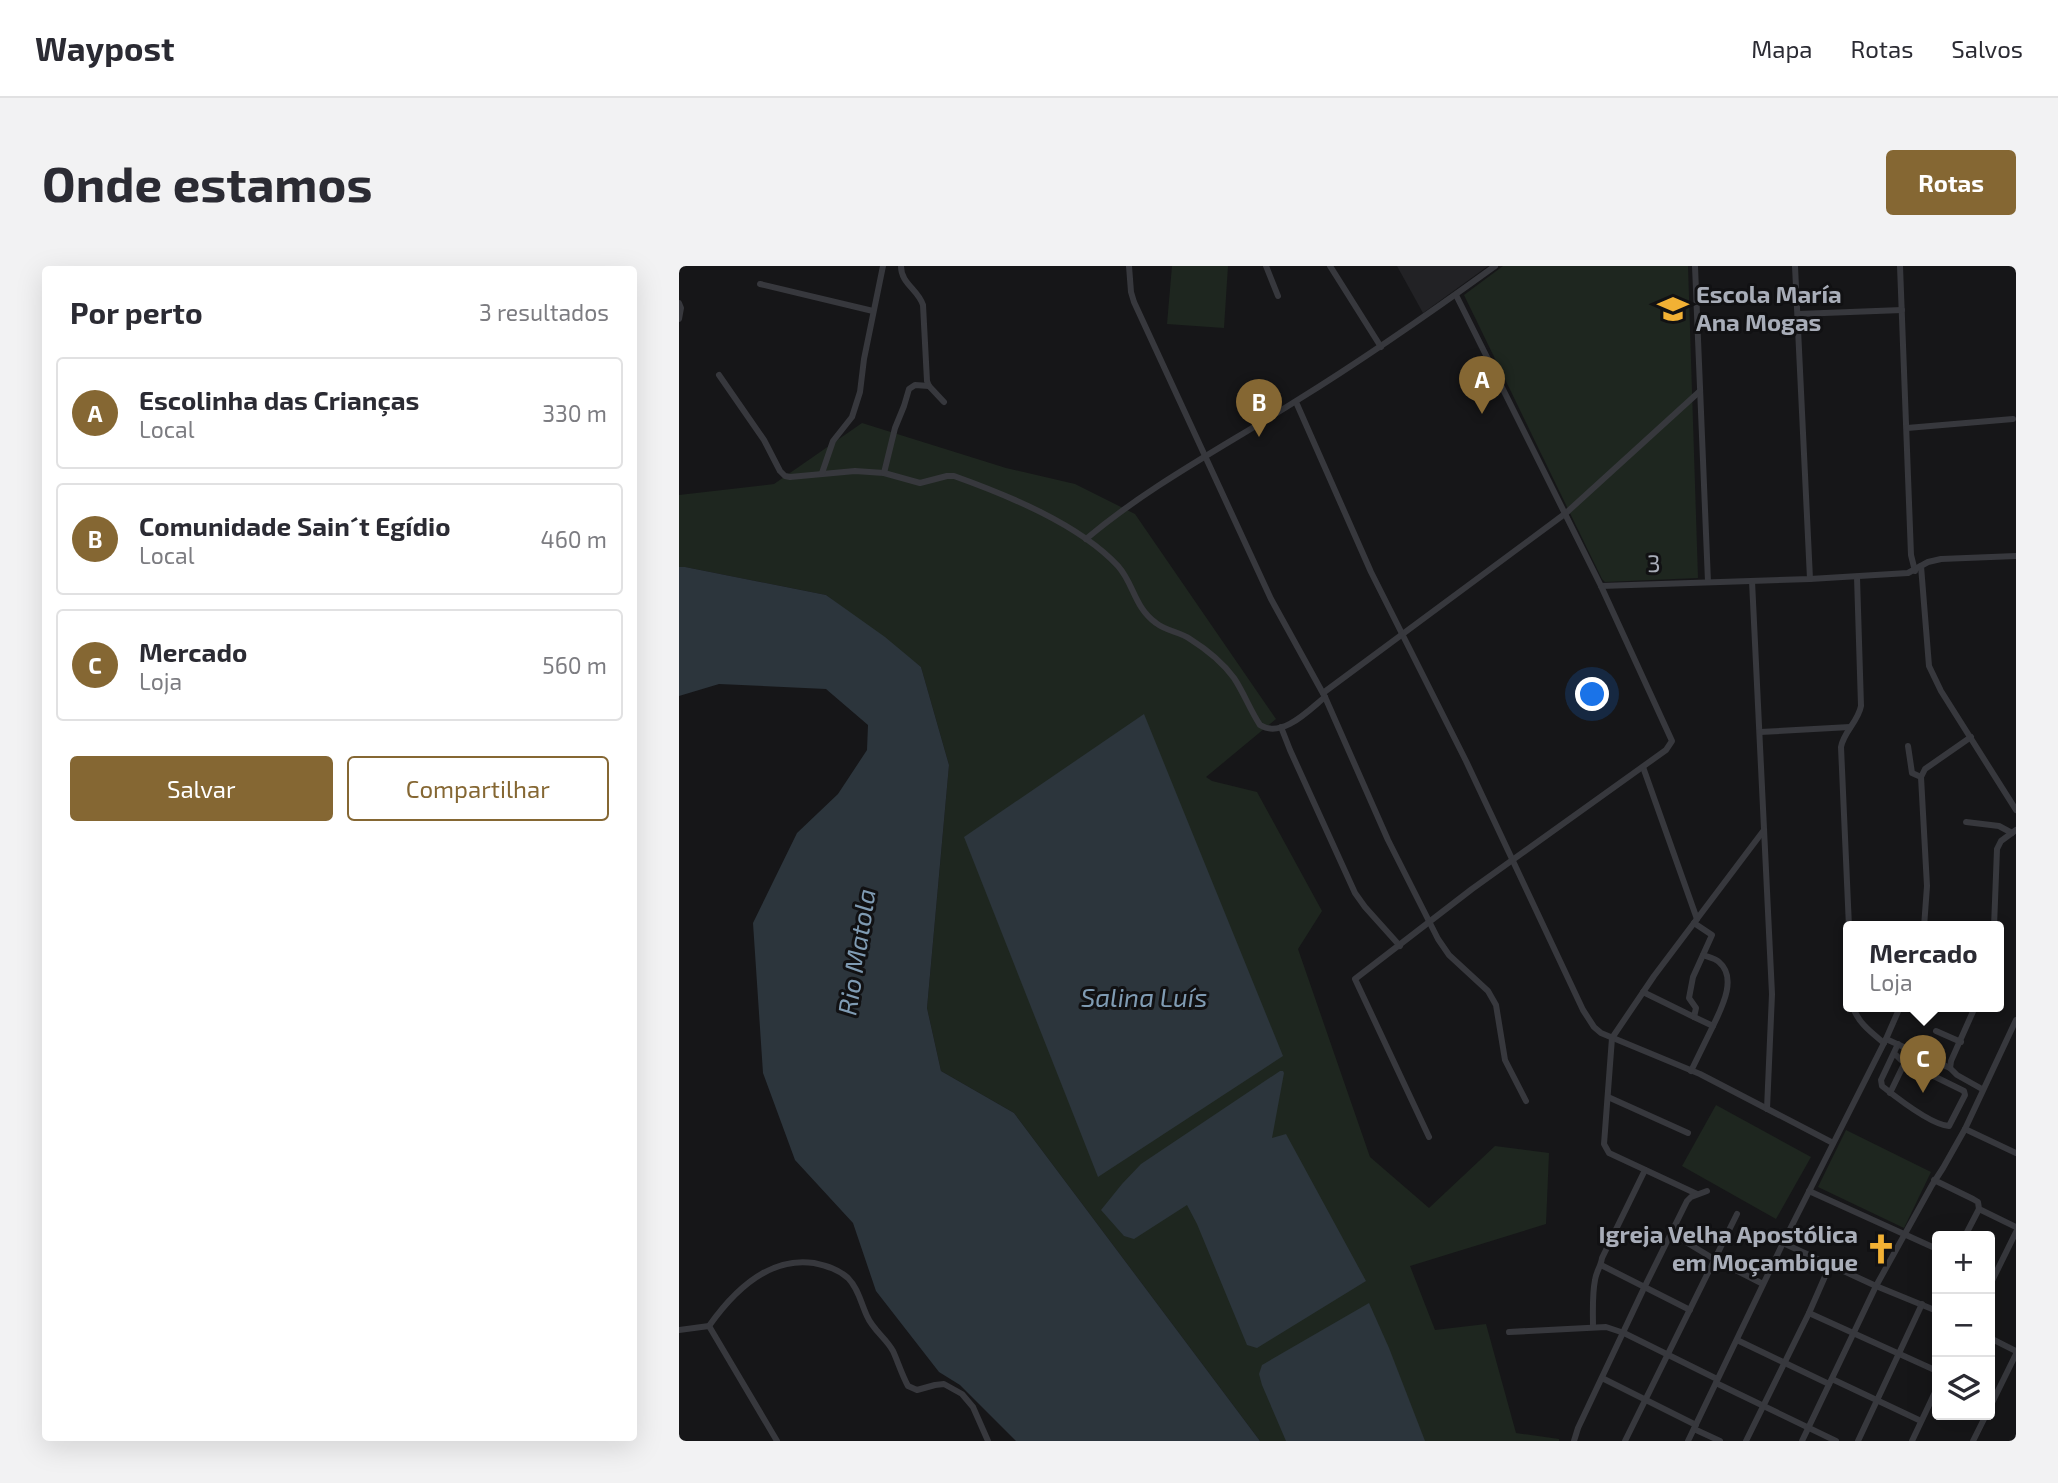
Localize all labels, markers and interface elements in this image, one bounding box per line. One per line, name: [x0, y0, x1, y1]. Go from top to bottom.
text: Waypost: [35, 28, 174, 68]
text: Mapa: [1751, 34, 1813, 63]
text: Rotas: [1851, 34, 1913, 63]
text: Salvos: [1951, 34, 2023, 63]
button: Rotas: [1886, 150, 2016, 215]
text: Onde estamos: [42, 153, 372, 212]
place label: Escola María Ana Mogas: [1696, 279, 1842, 336]
school or university icon: Escola María Ana Mogas: [1656, 292, 1690, 326]
text: Por perto: [70, 294, 203, 330]
text: 3 resultados: [479, 298, 609, 326]
pin: A: [1459, 356, 1505, 414]
pin: B: [1236, 379, 1282, 437]
text: Escolinha das Crianças: [139, 384, 419, 415]
text: A: [87, 399, 103, 427]
text: 330 m: [542, 399, 607, 427]
text: Local: [139, 415, 195, 443]
text: Comunidade Sain´t Egídio: [139, 510, 451, 541]
text: B: [88, 525, 102, 553]
text: 460 m: [541, 525, 607, 553]
text: Local: [139, 541, 195, 569]
street label: 3: [1647, 548, 1661, 577]
text: Mercado: [139, 636, 247, 667]
text: C: [88, 651, 102, 679]
text: 560 m: [542, 651, 607, 679]
text: Loja: [139, 667, 182, 695]
your location: [1575, 677, 1609, 711]
button: Salvar: [70, 756, 333, 821]
button: Compartilhar: [347, 756, 609, 821]
water label: Rio Matola: [830, 886, 881, 1017]
popup: [1843, 921, 2004, 1012]
text: Mercado: [1869, 937, 1978, 968]
text: Loja: [1869, 968, 1913, 996]
water label: Salina Luís: [1081, 981, 1207, 1012]
pin: C: [1900, 1035, 1946, 1093]
place label: Igreja Velha Apostólica em Moçambique: [1599, 1219, 1858, 1277]
map controls: [1932, 1231, 1995, 1420]
button: +: [1932, 1231, 1995, 1294]
church icon: Igreja Velha Apostólica em Moçambique: [1864, 1232, 1898, 1266]
button: −: [1932, 1294, 1995, 1357]
button: layers: [1932, 1357, 1995, 1420]

